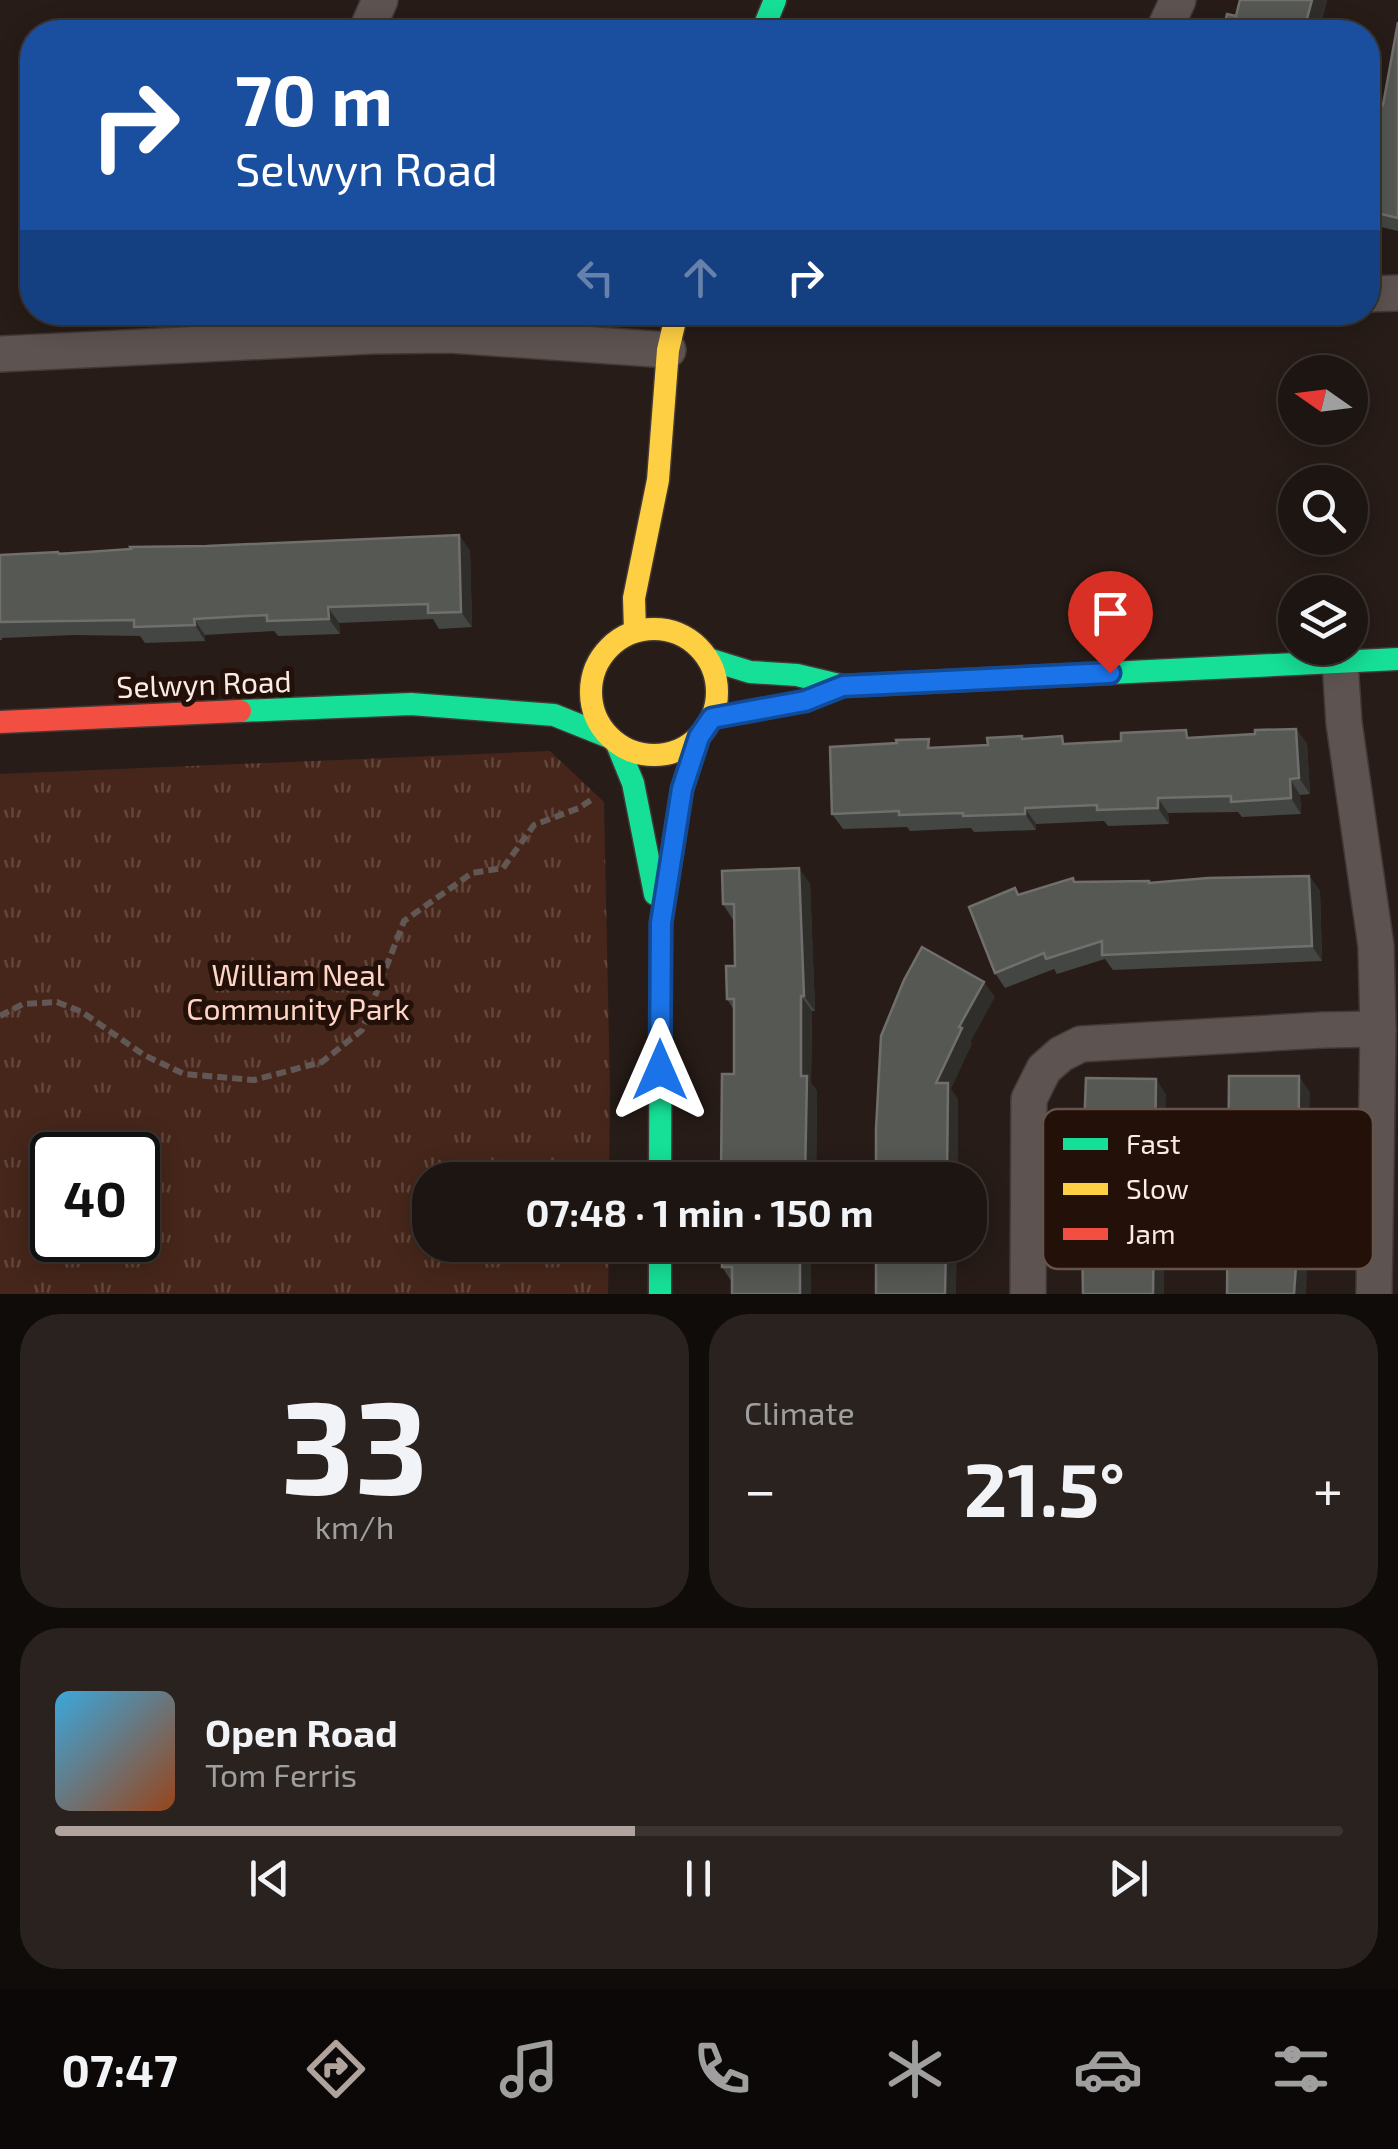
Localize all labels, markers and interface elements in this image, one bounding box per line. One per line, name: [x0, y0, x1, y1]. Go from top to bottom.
text: 70 m: [235, 56, 393, 140]
icon: right: [70, 60, 200, 190]
text: Selwyn Road: [235, 141, 498, 195]
icon: left: [568, 250, 623, 305]
icon: ahead: [673, 250, 728, 305]
icon: right: [778, 250, 833, 305]
north arrow: [1278, 355, 1368, 445]
map controls: [1278, 355, 1368, 665]
button: search: [1278, 465, 1368, 555]
pin: [1068, 571, 1153, 674]
button: layers: [1278, 575, 1368, 665]
icon: arrive: [1083, 586, 1138, 641]
street label: Selwyn Road: [116, 662, 292, 704]
park label: William Neal Community Park: [186, 956, 410, 1026]
position arrow: [608, 1018, 712, 1122]
legend: [1043, 1109, 1373, 1269]
text: Fast: [1126, 1126, 1181, 1160]
speed limit sign: 40: [30, 1132, 160, 1262]
text: Slow: [1126, 1171, 1189, 1205]
text: 07:48 · 1 min · 150 m: [525, 1189, 874, 1235]
text: Jam: [1126, 1216, 1175, 1250]
text: 33: [281, 1364, 428, 1520]
text: Climate: [744, 1393, 855, 1431]
text: 21.5°: [964, 1442, 1125, 1532]
text: −: [744, 1455, 776, 1521]
text: +: [1313, 1455, 1343, 1521]
text: km/h: [315, 1507, 394, 1545]
text: Open Road: [205, 1709, 398, 1755]
text: Tom Ferris: [205, 1755, 357, 1793]
icon: previous: [242, 1851, 297, 1906]
icon: pause: [671, 1851, 726, 1906]
icon: next: [1101, 1851, 1156, 1906]
icon: directions: [301, 2034, 371, 2104]
icon: music: [494, 2034, 564, 2104]
icon: phone: [687, 2034, 757, 2104]
icon: climate: [880, 2034, 950, 2104]
icon: car: [1073, 2034, 1143, 2104]
icon: filters: [1266, 2034, 1336, 2104]
text: 07:47: [62, 2042, 178, 2096]

